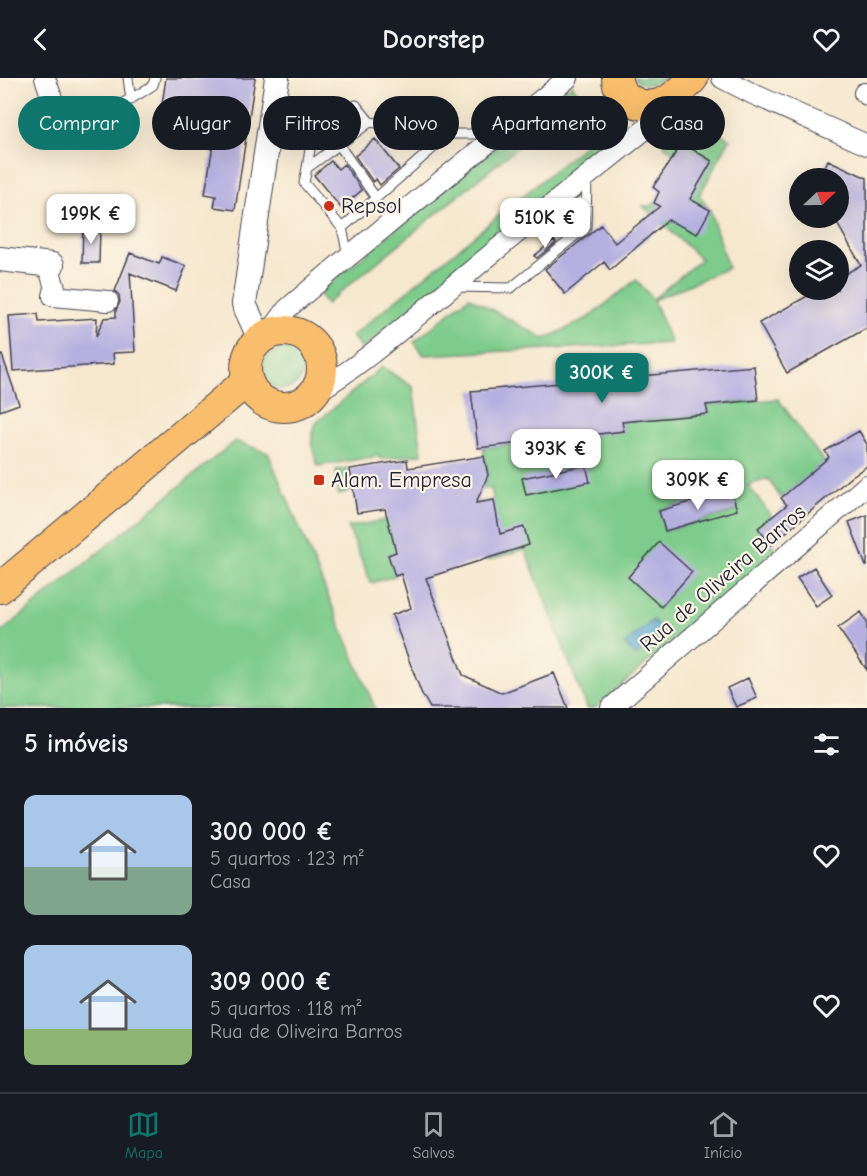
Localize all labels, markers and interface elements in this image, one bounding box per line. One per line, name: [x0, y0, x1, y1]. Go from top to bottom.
icon: back: [24, 23, 57, 56]
icon: heart: [810, 23, 843, 56]
text: Doorstep: [382, 24, 485, 55]
chip: Comprar: [18, 96, 140, 150]
chip: Alugar: [152, 96, 251, 150]
chip: Filtros: [263, 96, 361, 150]
chip: Novo: [373, 96, 459, 150]
chip: Apartamento: [471, 96, 628, 150]
chip: Casa: [640, 96, 725, 150]
north arrow: [789, 168, 849, 228]
map controls: [789, 168, 849, 300]
place label: Repsol: [341, 193, 402, 219]
pin: 199K €: [42, 194, 140, 245]
pin: 510K €: [496, 198, 594, 249]
marker: Repsol: [322, 199, 336, 213]
text: 199K €: [61, 202, 121, 225]
text: 510K €: [514, 206, 576, 229]
button: layers: [789, 240, 849, 300]
pin: 300K €: [553, 353, 651, 404]
text: 300K €: [570, 361, 634, 384]
pin: 393K €: [507, 429, 605, 480]
text: 393K €: [525, 437, 587, 460]
pin: 309K €: [649, 460, 747, 511]
place label: Alam. Empresa: [331, 467, 472, 493]
text: 309K €: [666, 468, 730, 491]
marker: Alam. Empresa: [312, 473, 326, 487]
street label: Rua de Oliveira Barros: [635, 499, 811, 657]
icon: filters: [810, 728, 843, 761]
text: 5 imóveis: [24, 729, 128, 759]
text: 300 000 €: [210, 817, 334, 847]
icon: home: [72, 819, 144, 891]
icon: heart: [810, 839, 843, 872]
text: 5 quartos · 123 m²: [210, 847, 364, 870]
text: Casa: [210, 870, 251, 893]
text: 309 000 €: [210, 967, 332, 997]
icon: home: [72, 969, 144, 1041]
icon: heart: [810, 989, 843, 1022]
text: 5 quartos · 118 m²: [210, 997, 361, 1020]
text: Rua de Oliveira Barros: [210, 1020, 402, 1043]
tab: Mapa: [125, 1108, 163, 1162]
tab: Salvos: [412, 1108, 454, 1162]
tab: Início: [704, 1108, 742, 1162]

